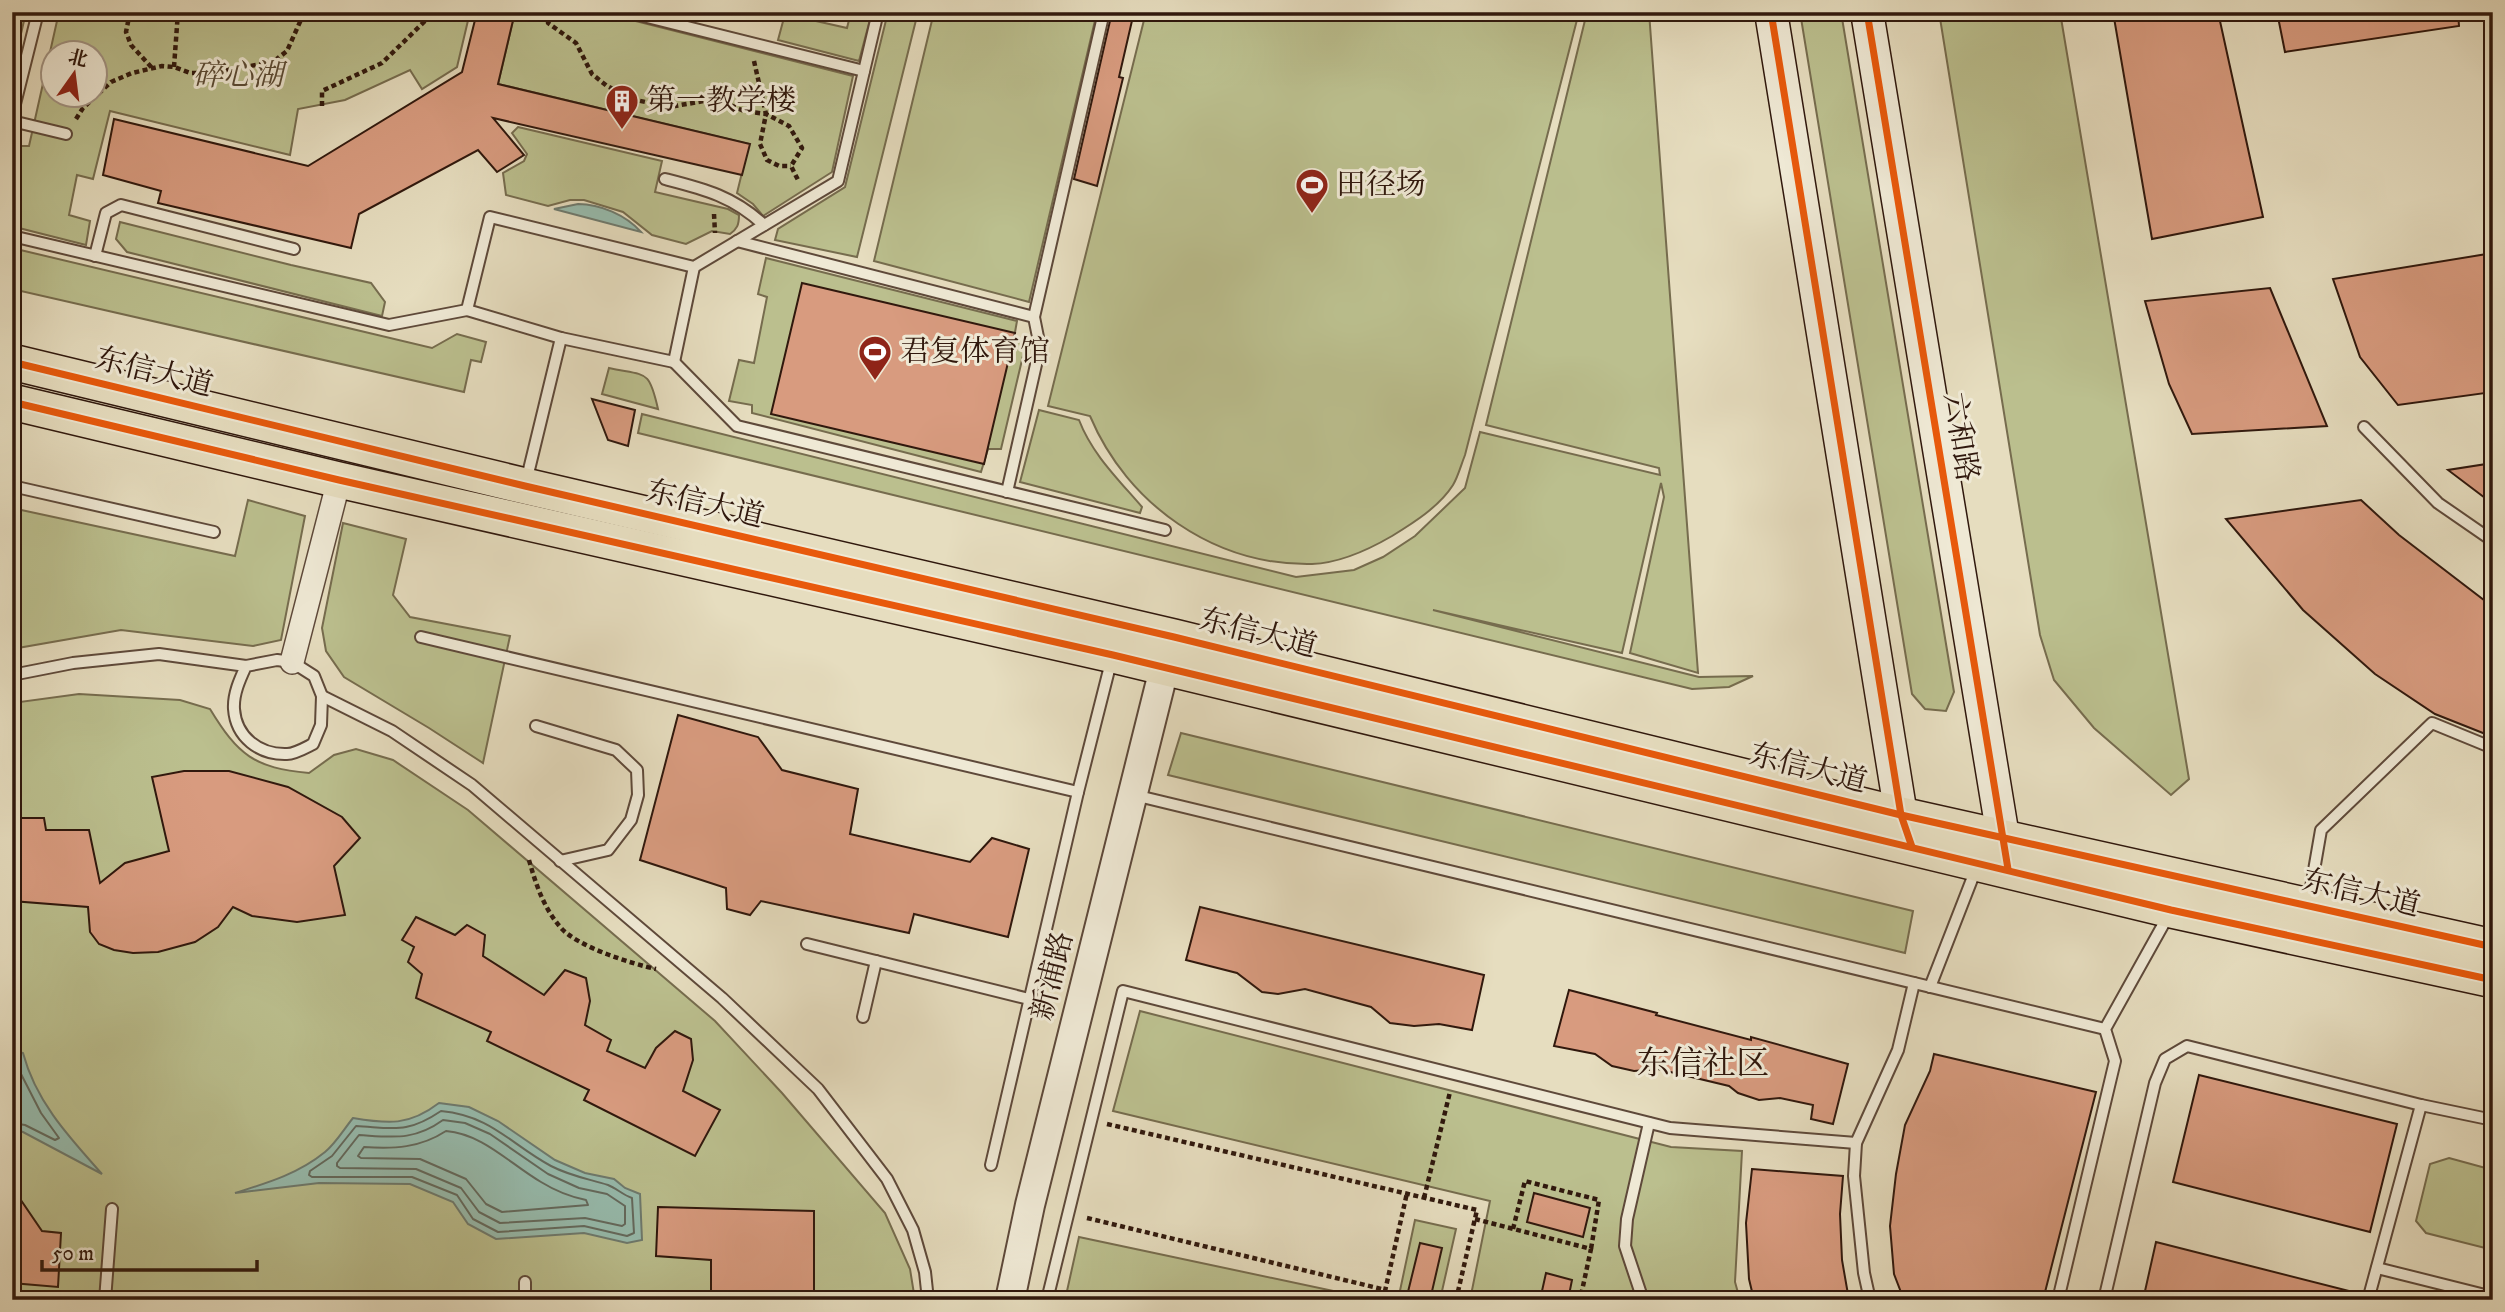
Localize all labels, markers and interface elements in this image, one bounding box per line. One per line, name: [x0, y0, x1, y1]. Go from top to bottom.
north arrow: [38, 38, 108, 108]
text: 北: [66, 46, 90, 72]
park label: 碎心湖: [193, 58, 288, 95]
building icon: 第一教学楼: [603, 82, 641, 131]
place label: 第一教学楼: [646, 83, 796, 120]
sports icon: 田径场: [1293, 166, 1331, 215]
place label: 田径场: [1336, 167, 1426, 204]
sports icon: 君复体育馆: [856, 333, 894, 382]
place label: 君复体育馆: [900, 334, 1050, 371]
street label: 东信大道: [91, 341, 217, 405]
street label: 六和路: [1935, 390, 1985, 484]
street label: 东信大道: [642, 473, 768, 537]
street label: 东信大道: [1195, 602, 1321, 666]
street label: 东信大道: [1745, 737, 1871, 801]
street label: 东信大道: [2298, 862, 2424, 926]
street label: 新浦路: [1024, 928, 1082, 1024]
district label: 东信社区: [1637, 1044, 1769, 1085]
scale bar: [42, 1228, 257, 1272]
text: 50 m: [52, 1241, 94, 1267]

